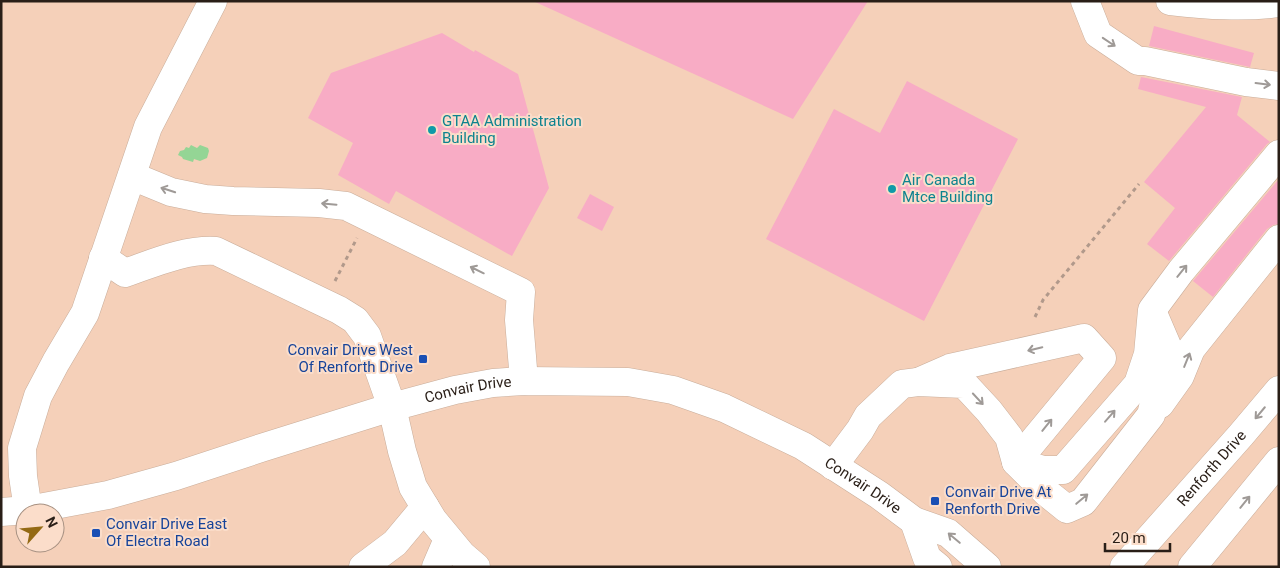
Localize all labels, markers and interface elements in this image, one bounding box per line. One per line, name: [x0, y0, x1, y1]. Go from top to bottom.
one-way arrow: [1102, 36, 1116, 47]
one-way arrow: [1255, 79, 1271, 89]
place label: GTAA Administration Building: [442, 112, 582, 147]
marker: GTAA Administration Building: [426, 124, 438, 136]
place label: Air Canada Mtce Building: [902, 171, 993, 206]
marker: Air Canada Mtce Building: [886, 183, 898, 195]
one-way arrow: [161, 185, 177, 194]
one-way arrow: [322, 199, 338, 209]
one-way arrow: [470, 265, 485, 274]
one-way arrow: [1176, 265, 1187, 278]
place label: Convair Drive West Of Renforth Drive: [288, 341, 413, 376]
one-way arrow: [1028, 345, 1044, 354]
marker: Convair Drive West Of Renforth Drive: [417, 353, 429, 365]
one-way arrow: [1183, 353, 1192, 368]
street label: Convair Drive: [423, 373, 512, 407]
one-way arrow: [972, 393, 984, 405]
one-way arrow: [1254, 406, 1266, 419]
one-way arrow: [1104, 410, 1115, 423]
one-way arrow: [1042, 418, 1053, 431]
street label: Renforth Drive: [1173, 427, 1250, 510]
street label: Convair Drive: [821, 453, 905, 517]
place label: Convair Drive At Renforth Drive: [945, 483, 1051, 518]
one-way arrow: [1076, 494, 1089, 505]
marker: Convair Drive At Renforth Drive: [929, 495, 941, 507]
one-way arrow: [1240, 496, 1251, 509]
north arrow: [15, 503, 65, 553]
text: N: [42, 514, 61, 530]
place label: Convair Drive East Of Electra Road: [106, 515, 227, 550]
scale bar: [1105, 520, 1170, 552]
marker: Convair Drive East Of Electra Road: [90, 527, 102, 539]
text: 20 m: [1112, 529, 1146, 547]
one-way arrow: [948, 533, 961, 544]

